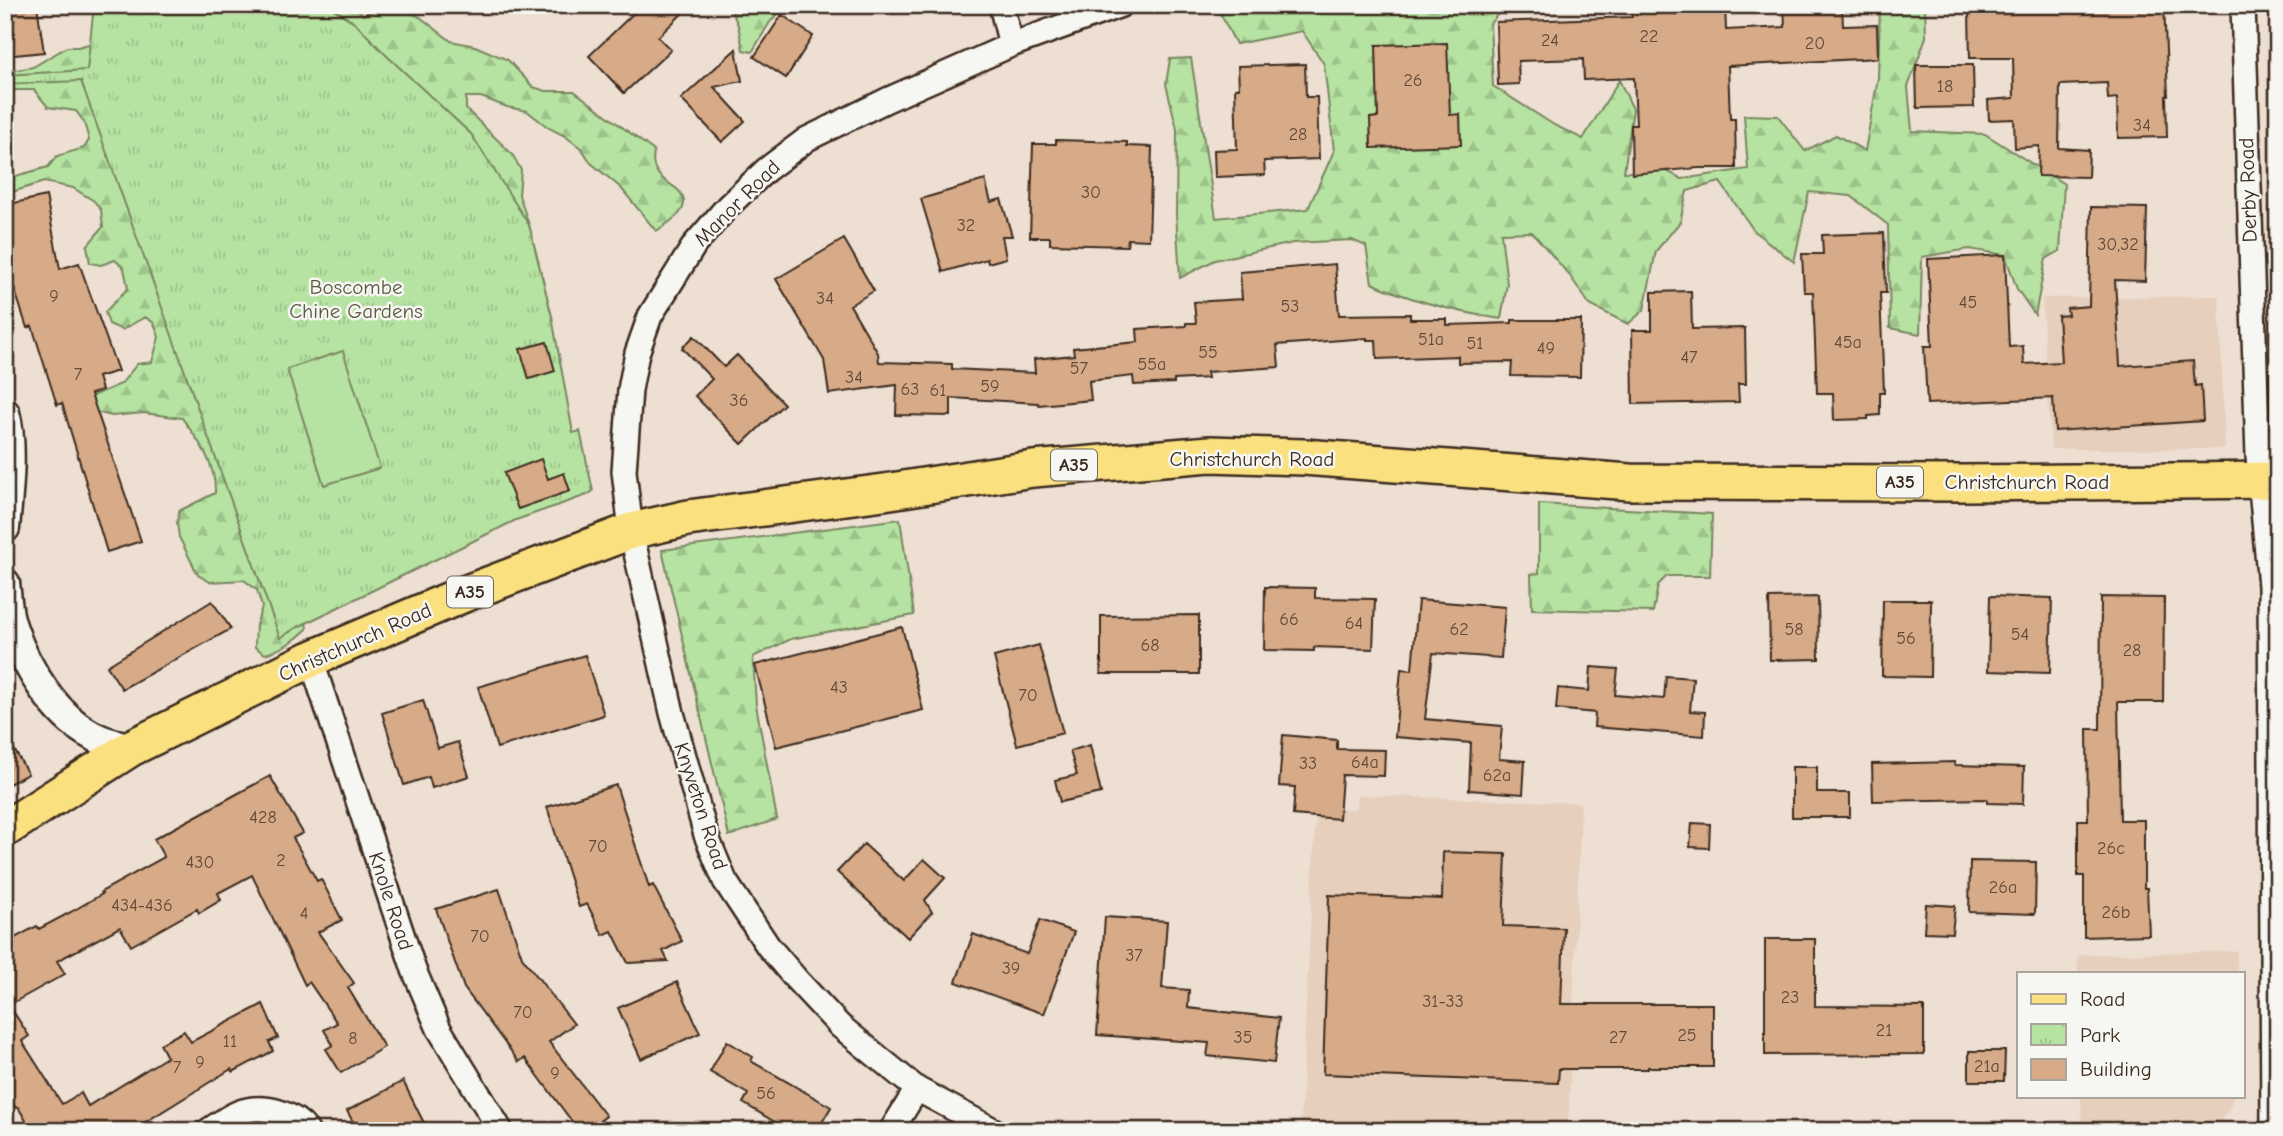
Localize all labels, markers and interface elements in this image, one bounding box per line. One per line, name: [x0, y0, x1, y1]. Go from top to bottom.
house number: 22: [1640, 26, 1658, 47]
house number: 24: [1541, 30, 1559, 51]
house number: 20: [1805, 33, 1825, 54]
house number: 26: [1403, 70, 1423, 91]
house number: 18: [1937, 76, 1953, 97]
house number: 34: [2133, 115, 2151, 136]
house number: 28: [1289, 124, 1307, 145]
street label: Derby Road: [2234, 137, 2262, 243]
street label: Manor Road: [689, 155, 785, 251]
house number: 30: [1081, 182, 1101, 203]
house number: 32: [957, 215, 975, 236]
house number: 30,32: [2097, 234, 2139, 255]
park label: Boscombe Chine Gardens: [289, 275, 423, 323]
house number: 9: [49, 286, 59, 307]
house number: 34: [816, 288, 834, 309]
house number: 45: [1959, 292, 1977, 313]
house number: 53: [1281, 296, 1299, 317]
house number: 51a: [1418, 329, 1444, 350]
house number: 45a: [1834, 332, 1862, 353]
house number: 51: [1467, 333, 1483, 354]
house number: 49: [1537, 338, 1555, 359]
house number: 55: [1198, 342, 1218, 363]
house number: 47: [1680, 347, 1698, 368]
house number: 55a: [1138, 354, 1166, 375]
house number: 57: [1070, 358, 1089, 379]
house number: 7: [74, 364, 83, 385]
house number: 34: [845, 367, 863, 388]
house number: 59: [980, 376, 1000, 397]
house number: 63: [901, 379, 919, 400]
house number: 61: [930, 380, 946, 401]
house number: 36: [730, 390, 748, 411]
street label: Christchurch Road: [1170, 447, 1334, 471]
road number: A35: [1051, 450, 1097, 480]
road number: A35: [1877, 467, 1923, 498]
street label: Christchurch Road: [1945, 470, 2109, 494]
road number: A35: [447, 576, 493, 608]
street label: Christchurch Road: [275, 597, 435, 687]
house number: 66: [1279, 609, 1299, 630]
house number: 64: [1345, 613, 1363, 634]
house number: 62: [1449, 619, 1469, 640]
house number: 58: [1784, 619, 1804, 640]
house number: 54: [2011, 624, 2029, 645]
house number: 56: [1896, 628, 1916, 649]
house number: 68: [1140, 635, 1160, 656]
house number: 28: [2123, 640, 2141, 661]
house number: 43: [830, 677, 848, 698]
house number: 70: [1018, 685, 1038, 706]
street label: Knyveton Road: [669, 739, 733, 873]
house number: 64a: [1351, 752, 1379, 773]
house number: 33: [1299, 753, 1317, 774]
house number: 62a: [1483, 765, 1511, 786]
house number: 428: [249, 807, 277, 828]
house number: 70: [588, 836, 608, 857]
house number: 26c: [2097, 838, 2125, 859]
street label: Knole Road: [364, 849, 418, 953]
house number: 2: [276, 850, 286, 871]
house number: 430: [186, 852, 214, 873]
house number: 26a: [1989, 877, 2017, 898]
house number: 434-436: [111, 895, 173, 916]
house number: 26b: [2102, 902, 2130, 923]
house number: 4: [300, 903, 308, 924]
house number: 70: [470, 926, 490, 947]
house number: 37: [1125, 945, 1143, 966]
house number: 39: [1002, 958, 1020, 979]
legend: [2017, 972, 2244, 1098]
house number: 23: [1781, 987, 1799, 1008]
text: Road: [2080, 987, 2125, 1011]
house number: 31-33: [1422, 991, 1464, 1012]
house number: 70: [513, 1002, 533, 1023]
house number: 21: [1876, 1020, 1892, 1041]
text: Park: [2080, 1023, 2120, 1047]
house number: 25: [1677, 1025, 1697, 1046]
house number: 35: [1234, 1027, 1252, 1048]
house number: 27: [1609, 1027, 1627, 1048]
house number: 8: [348, 1028, 358, 1049]
house number: 11: [223, 1031, 237, 1052]
house number: 9: [195, 1052, 205, 1073]
house number: 21a: [1974, 1056, 2000, 1077]
house number: 7: [173, 1057, 182, 1078]
text: Building: [2080, 1057, 2152, 1081]
house number: 9: [550, 1063, 560, 1084]
house number: 56: [756, 1083, 776, 1104]

